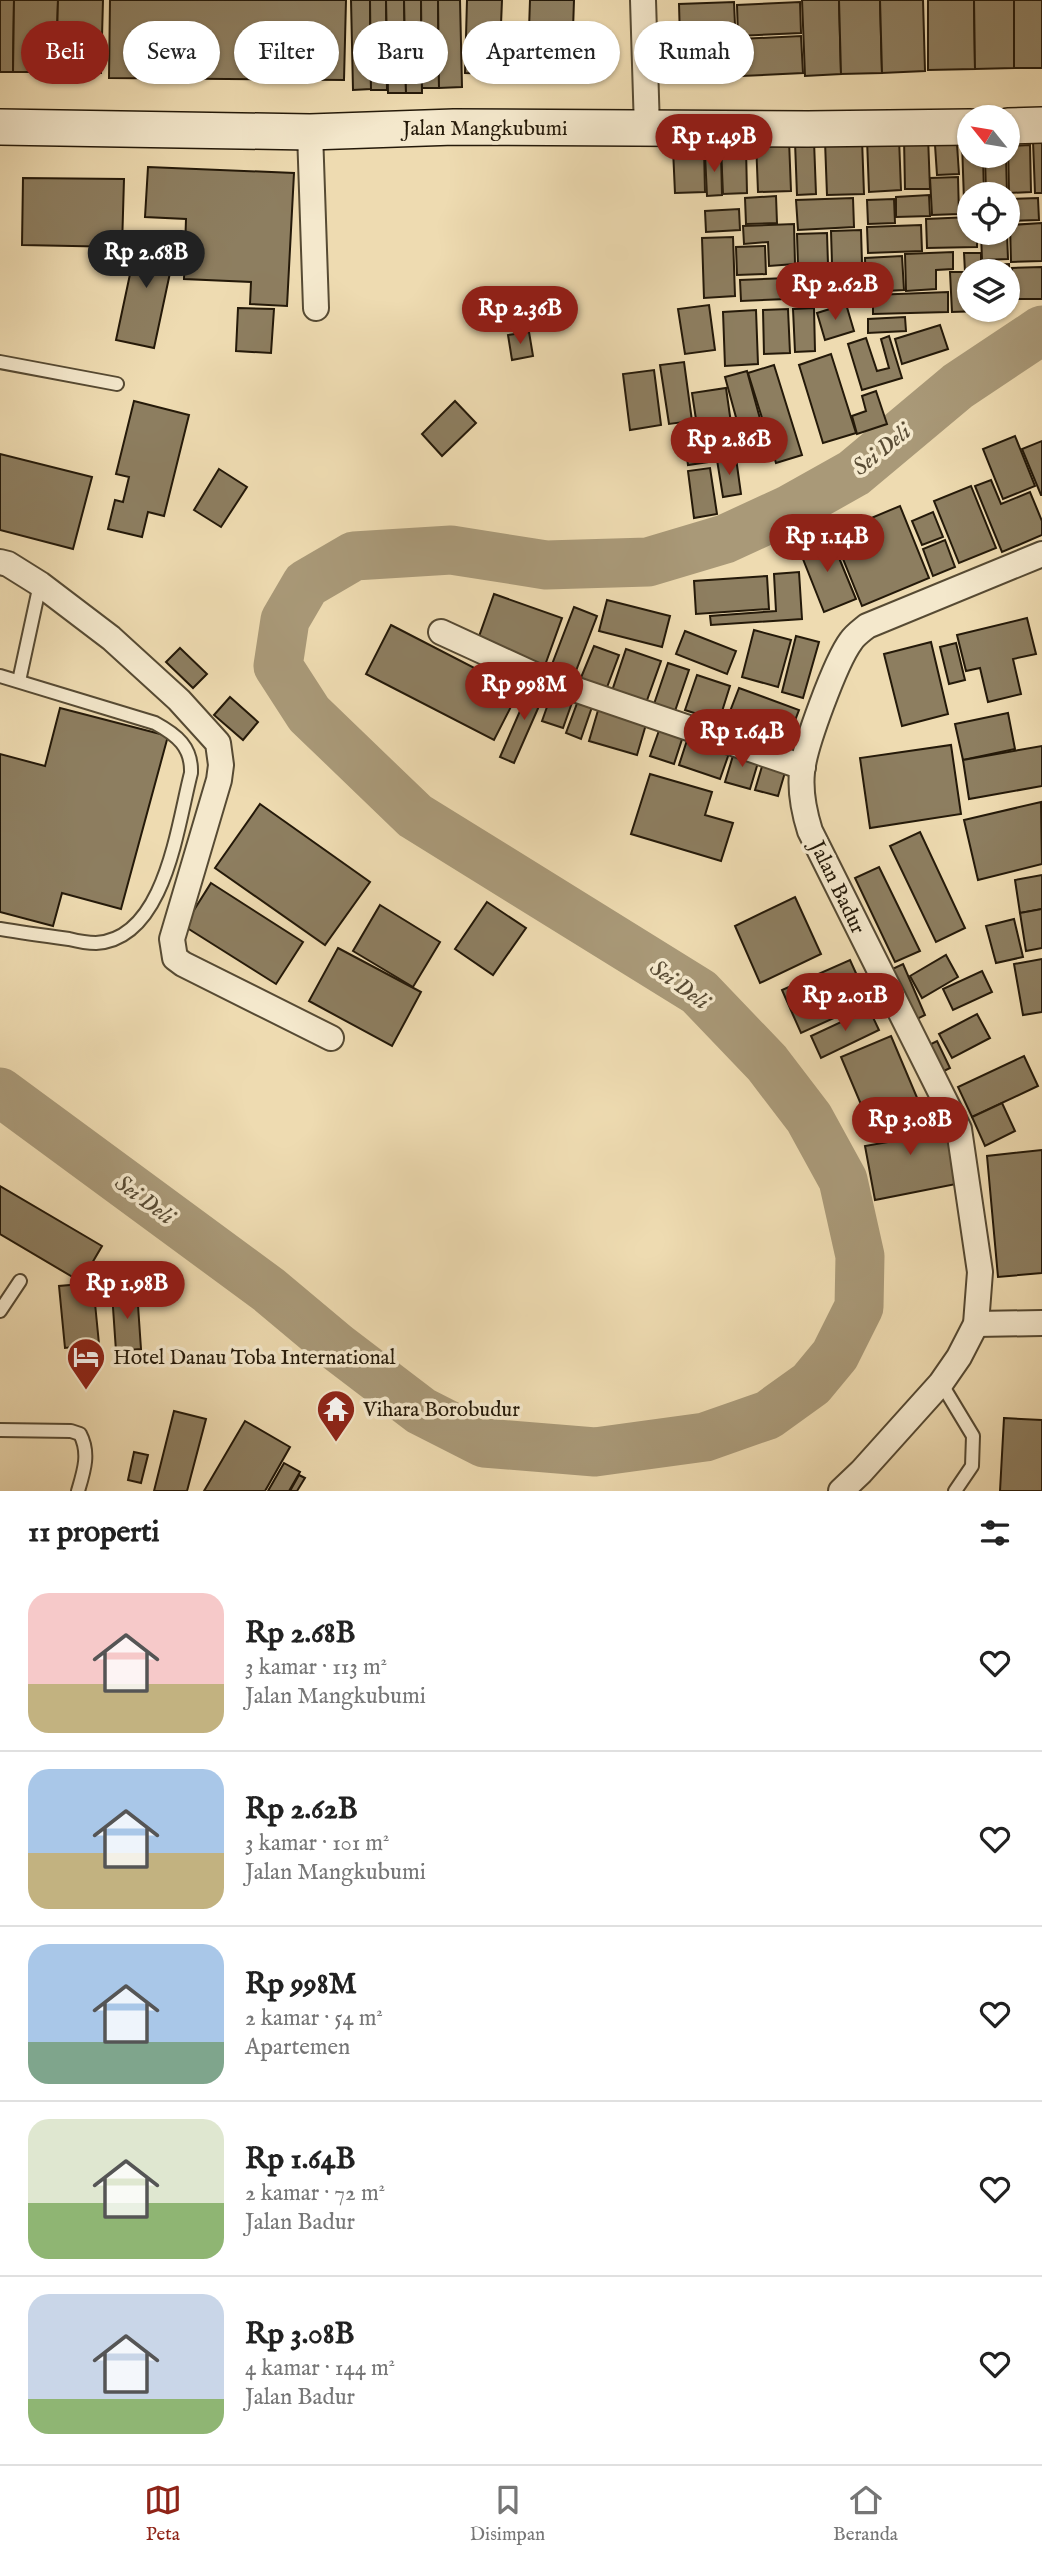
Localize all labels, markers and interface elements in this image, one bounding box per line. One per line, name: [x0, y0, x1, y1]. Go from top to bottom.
chip: Beli: [21, 21, 109, 84]
chip: Sewa: [123, 21, 220, 84]
chip: Filter: [234, 21, 339, 84]
chip: Baru: [353, 21, 448, 84]
chip: Apartemen: [462, 21, 620, 84]
chip: Rumah: [634, 21, 754, 84]
north arrow: [957, 105, 1020, 168]
map controls: [957, 105, 1020, 322]
pin: Rp 1.49B: [642, 114, 786, 174]
street label: Jalan Mangkubumi: [400, 116, 568, 143]
text: Rp 1.49B: [671, 122, 757, 151]
button: locate: [957, 182, 1020, 245]
pin: Rp 2.68B: [74, 230, 218, 290]
text: Rp 2.68B: [104, 238, 188, 267]
button: layers: [957, 259, 1020, 322]
pin: Rp 2.62B: [763, 262, 907, 322]
text: Rp 2.62B: [792, 270, 878, 299]
pin: Rp 2.36B: [448, 286, 592, 346]
text: Rp 2.36B: [478, 294, 562, 323]
water label: Sei Deli: [847, 417, 918, 483]
pin: Rp 2.86B: [657, 418, 801, 477]
text: Rp 2.86B: [687, 425, 771, 454]
pin: Rp 1.14B: [755, 514, 899, 574]
text: Rp 1.14B: [785, 522, 869, 551]
pin: Rp 998M: [459, 662, 589, 722]
text: Rp 998M: [481, 670, 567, 699]
pin: Rp 1.64B: [670, 710, 814, 769]
text: Rp 1.64B: [700, 717, 784, 746]
street label: Jalan Badur: [802, 835, 871, 939]
water label: Sei Deli: [644, 954, 716, 1017]
pin: Rp 2.01B: [773, 974, 917, 1033]
text: Rp 2.01B: [802, 981, 888, 1010]
pin: Rp 3.08B: [838, 1098, 982, 1157]
text: Rp 3.08B: [868, 1105, 952, 1134]
water label: Sei Deli: [109, 1169, 181, 1232]
pin: Rp 1.98B: [55, 1262, 199, 1321]
text: Rp 1.98B: [86, 1269, 168, 1298]
hotel icon: Hotel Danau Toba International: [65, 1336, 107, 1391]
place label: Hotel Danau Toba International: [113, 1345, 396, 1372]
temple icon: Vihara Borobudur: [315, 1388, 357, 1443]
place label: Vihara Borobudur: [362, 1397, 520, 1424]
text: 11 properti: [28, 1514, 160, 1552]
icon: filters: [976, 1514, 1014, 1552]
text: Rp 2.68B: [245, 1615, 355, 1653]
icon: home: [84, 1621, 168, 1705]
icon: heart: [976, 1644, 1014, 1682]
text: 3 kamar · 113 m²: [245, 1653, 387, 1682]
text: Jalan Mangkubumi: [245, 1682, 426, 1711]
text: Rp 2.62B: [245, 1791, 358, 1829]
icon: home: [84, 1797, 168, 1881]
icon: heart: [976, 1820, 1014, 1858]
text: 3 kamar · 101 m²: [245, 1829, 390, 1858]
text: Jalan Mangkubumi: [245, 1858, 426, 1887]
text: Rp 998M: [245, 1966, 357, 2004]
icon: home: [84, 1972, 168, 2056]
icon: heart: [976, 1995, 1014, 2033]
text: 2 kamar · 54 m²: [245, 2004, 383, 2033]
text: Apartemen: [245, 2033, 350, 2062]
text: Rp 1.64B: [245, 2141, 355, 2179]
icon: home: [84, 2147, 168, 2231]
icon: heart: [976, 2170, 1014, 2208]
text: 2 kamar · 72 m²: [245, 2179, 385, 2208]
text: Jalan Badur: [245, 2208, 355, 2237]
text: Rp 3.08B: [245, 2316, 354, 2354]
icon: home: [84, 2322, 168, 2406]
icon: heart: [976, 2345, 1014, 2383]
text: 4 kamar · 144 m²: [245, 2354, 395, 2383]
text: Jalan Badur: [245, 2383, 355, 2412]
tab: Peta: [144, 2481, 182, 2547]
tab: Disimpan: [470, 2481, 545, 2547]
tab: Beranda: [833, 2481, 898, 2547]

